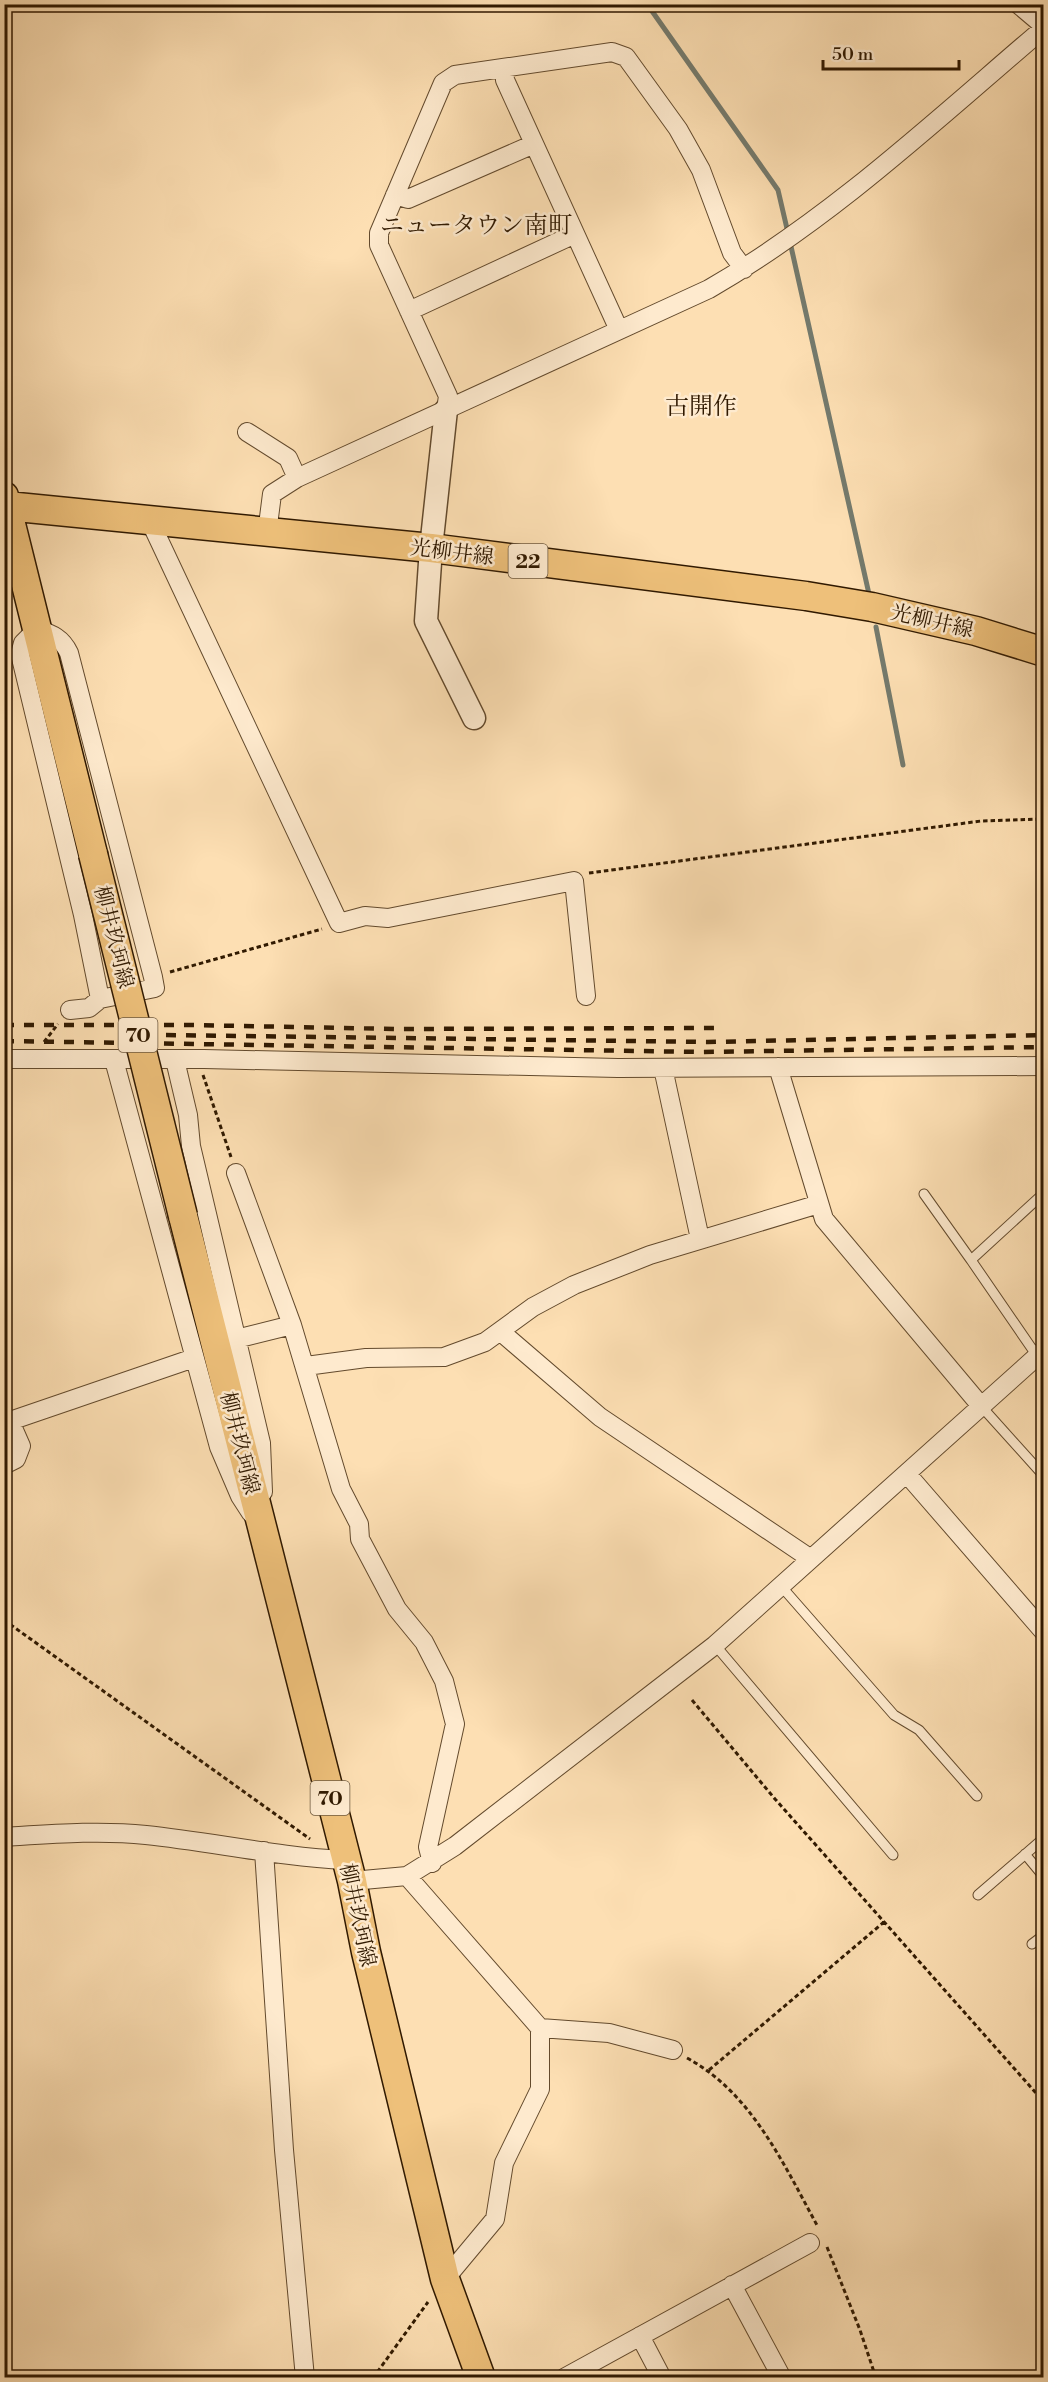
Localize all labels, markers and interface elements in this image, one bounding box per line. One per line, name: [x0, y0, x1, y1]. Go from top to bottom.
scale bar: [823, 33, 960, 71]
text: 50 m: [832, 43, 874, 66]
district label: ニュータウン南町: [380, 211, 572, 241]
district label: 古開作: [665, 392, 737, 422]
street label: 光柳井線: [409, 535, 495, 571]
road number: 22: [508, 544, 548, 578]
street label: 光柳井線: [888, 600, 976, 644]
street label: 柳井玖珂線: [88, 883, 138, 991]
road number: 70: [118, 1018, 158, 1052]
street label: 柳井玖珂線: [214, 1389, 264, 1497]
road number: 70: [310, 1781, 350, 1815]
street label: 柳井玖珂線: [333, 1861, 381, 1969]

